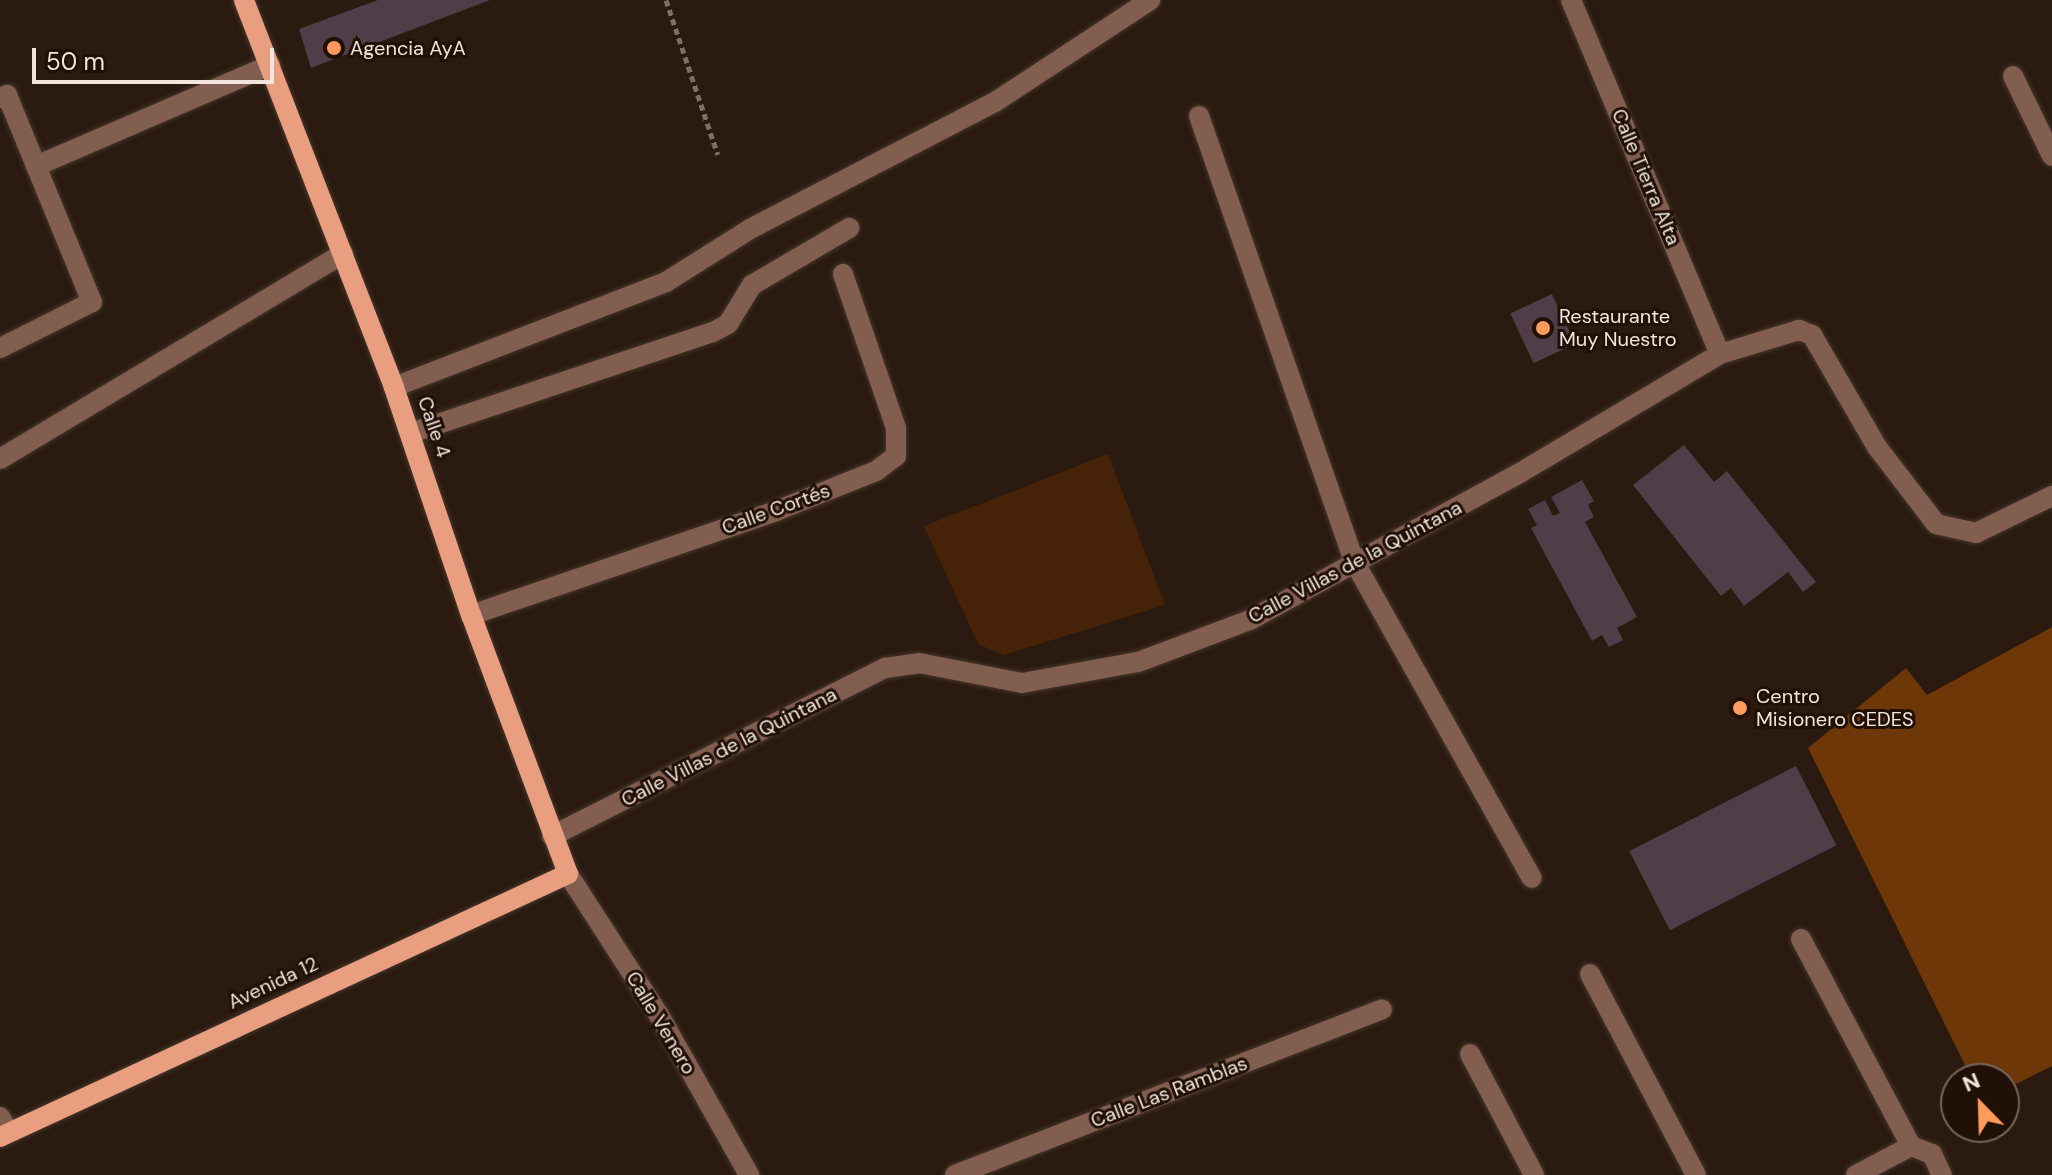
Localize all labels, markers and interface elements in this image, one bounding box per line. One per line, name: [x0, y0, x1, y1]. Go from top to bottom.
scale bar: [36, 32, 278, 82]
place label: Agencia AyA: [350, 36, 466, 60]
marker: Agencia AyA: [325, 39, 343, 57]
text: 50 m: [46, 46, 105, 77]
street label: Calle Tierra Alta: [1606, 105, 1686, 249]
place label: Restaurante Muy Nuestro: [1559, 304, 1677, 351]
marker: Restaurante Muy Nuestro: [1534, 319, 1552, 337]
street label: Calle 4: [412, 393, 456, 461]
street label: Calle Cortés: [719, 478, 833, 540]
street label: Calle Villas de la Quintana: [1244, 495, 1466, 629]
street label: Calle Villas de la Quintana: [617, 682, 841, 812]
place label: Centro Misionero CEDES: [1756, 684, 1914, 731]
marker: Centro Misionero CEDES: [1731, 699, 1749, 717]
street label: Avenida 12: [224, 952, 322, 1014]
street label: Calle Venero: [621, 967, 701, 1079]
street label: Calle Las Ramblas: [1087, 1051, 1251, 1133]
north arrow: [1940, 1063, 2020, 1143]
text: N: [1958, 1066, 1984, 1099]

